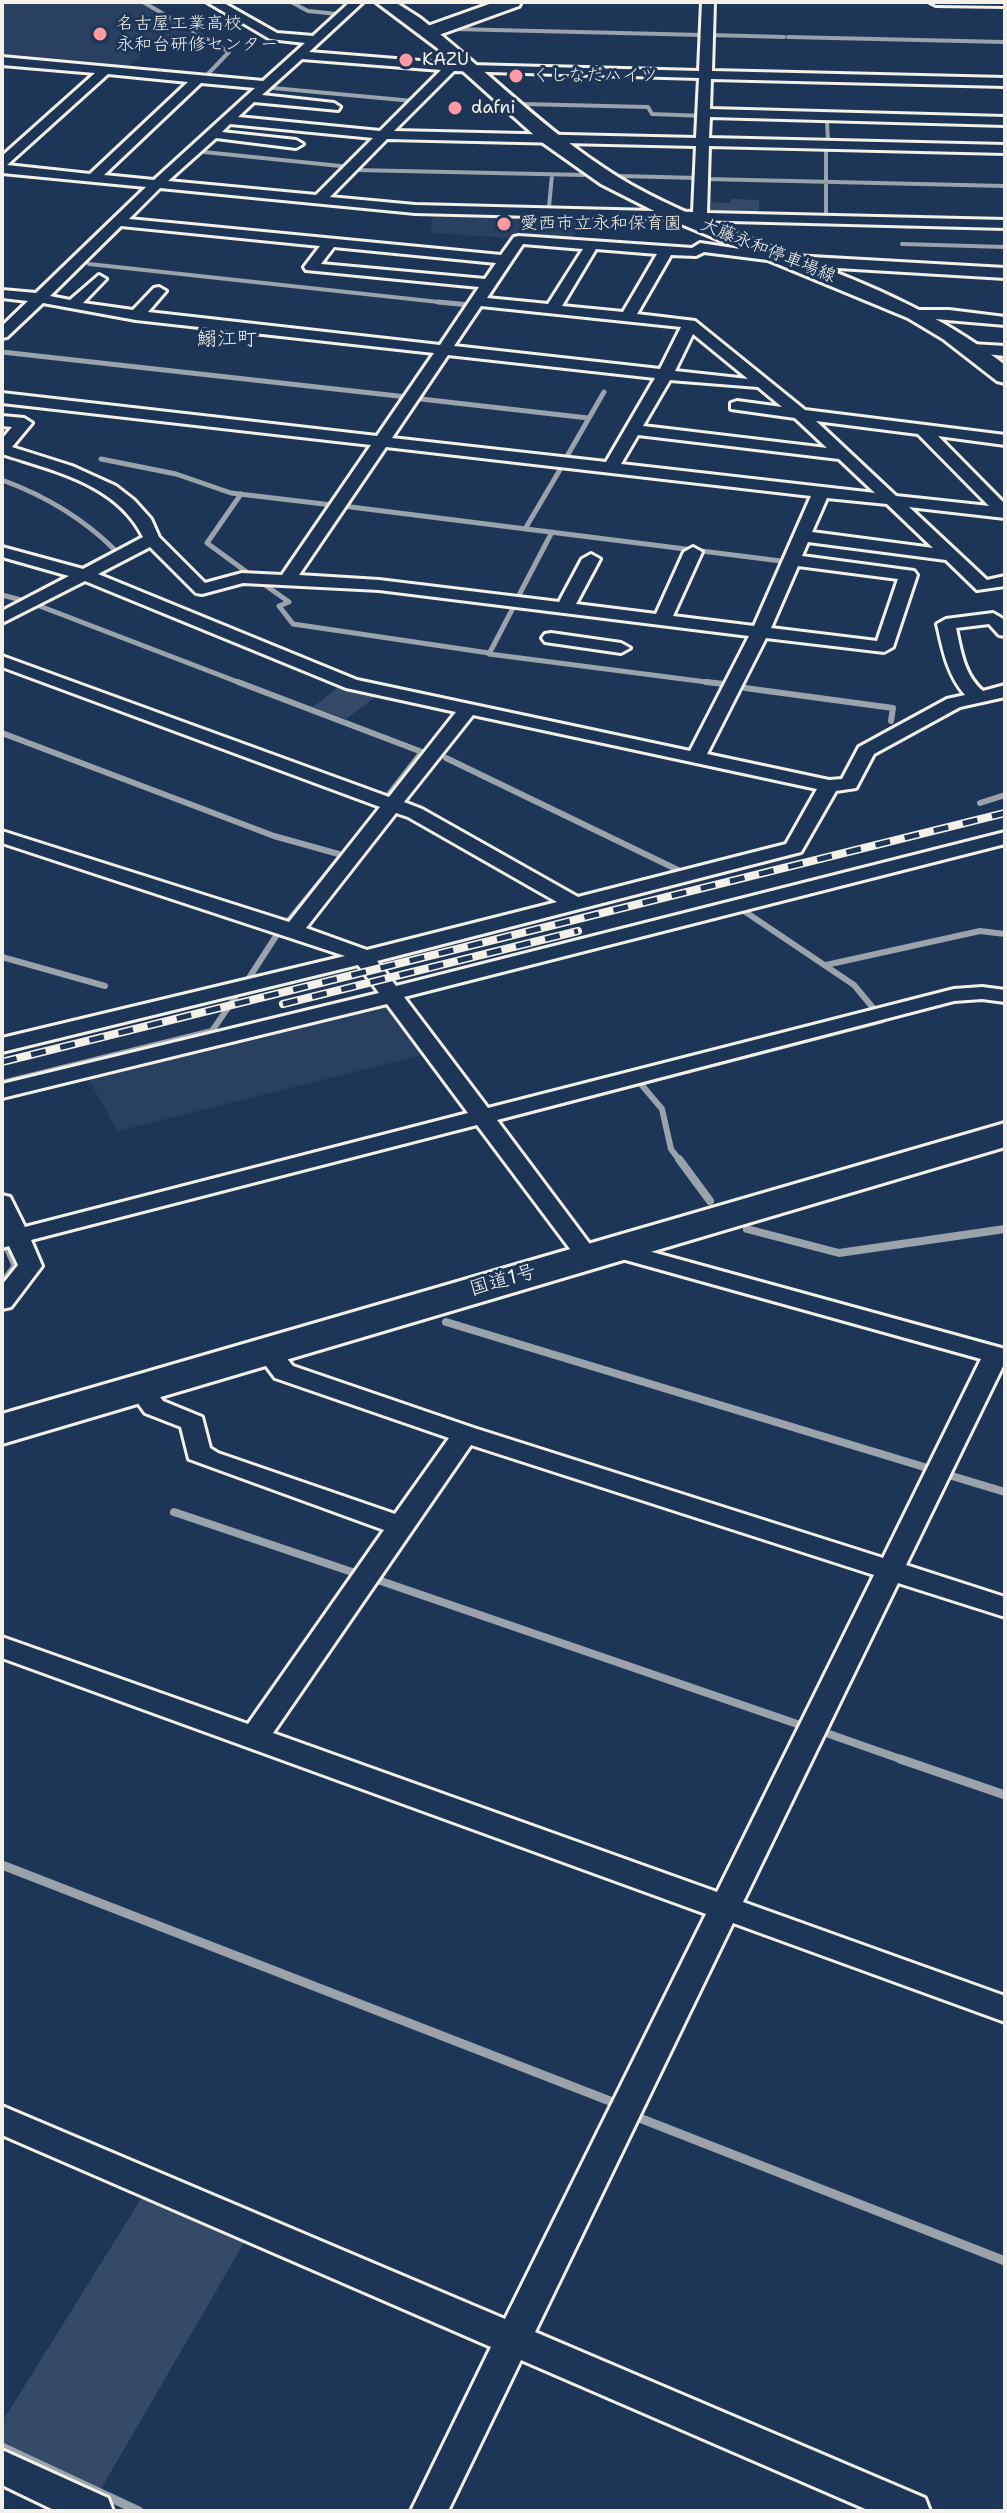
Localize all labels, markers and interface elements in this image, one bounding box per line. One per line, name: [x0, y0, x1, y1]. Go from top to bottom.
place label: 名古屋工業高校 永和台研修センター: [116, 13, 278, 56]
marker: 名古屋工業高校 永和台研修センター: [91, 25, 109, 43]
place label: KAZU: [422, 49, 469, 71]
marker: KAZU: [397, 51, 415, 69]
place label: くしなだハイツ: [532, 65, 658, 87]
marker: くしなだハイツ: [507, 67, 525, 85]
place label: dafni: [471, 97, 516, 119]
marker: dafni: [446, 99, 464, 117]
place label: 愛西市立永和保育園: [520, 213, 682, 235]
street label: 大藤永和停車場線: [697, 214, 839, 288]
marker: 愛西市立永和保育園: [495, 215, 513, 233]
district label: 鰯江町: [197, 328, 257, 352]
street label: 国道1号: [467, 1260, 539, 1302]

